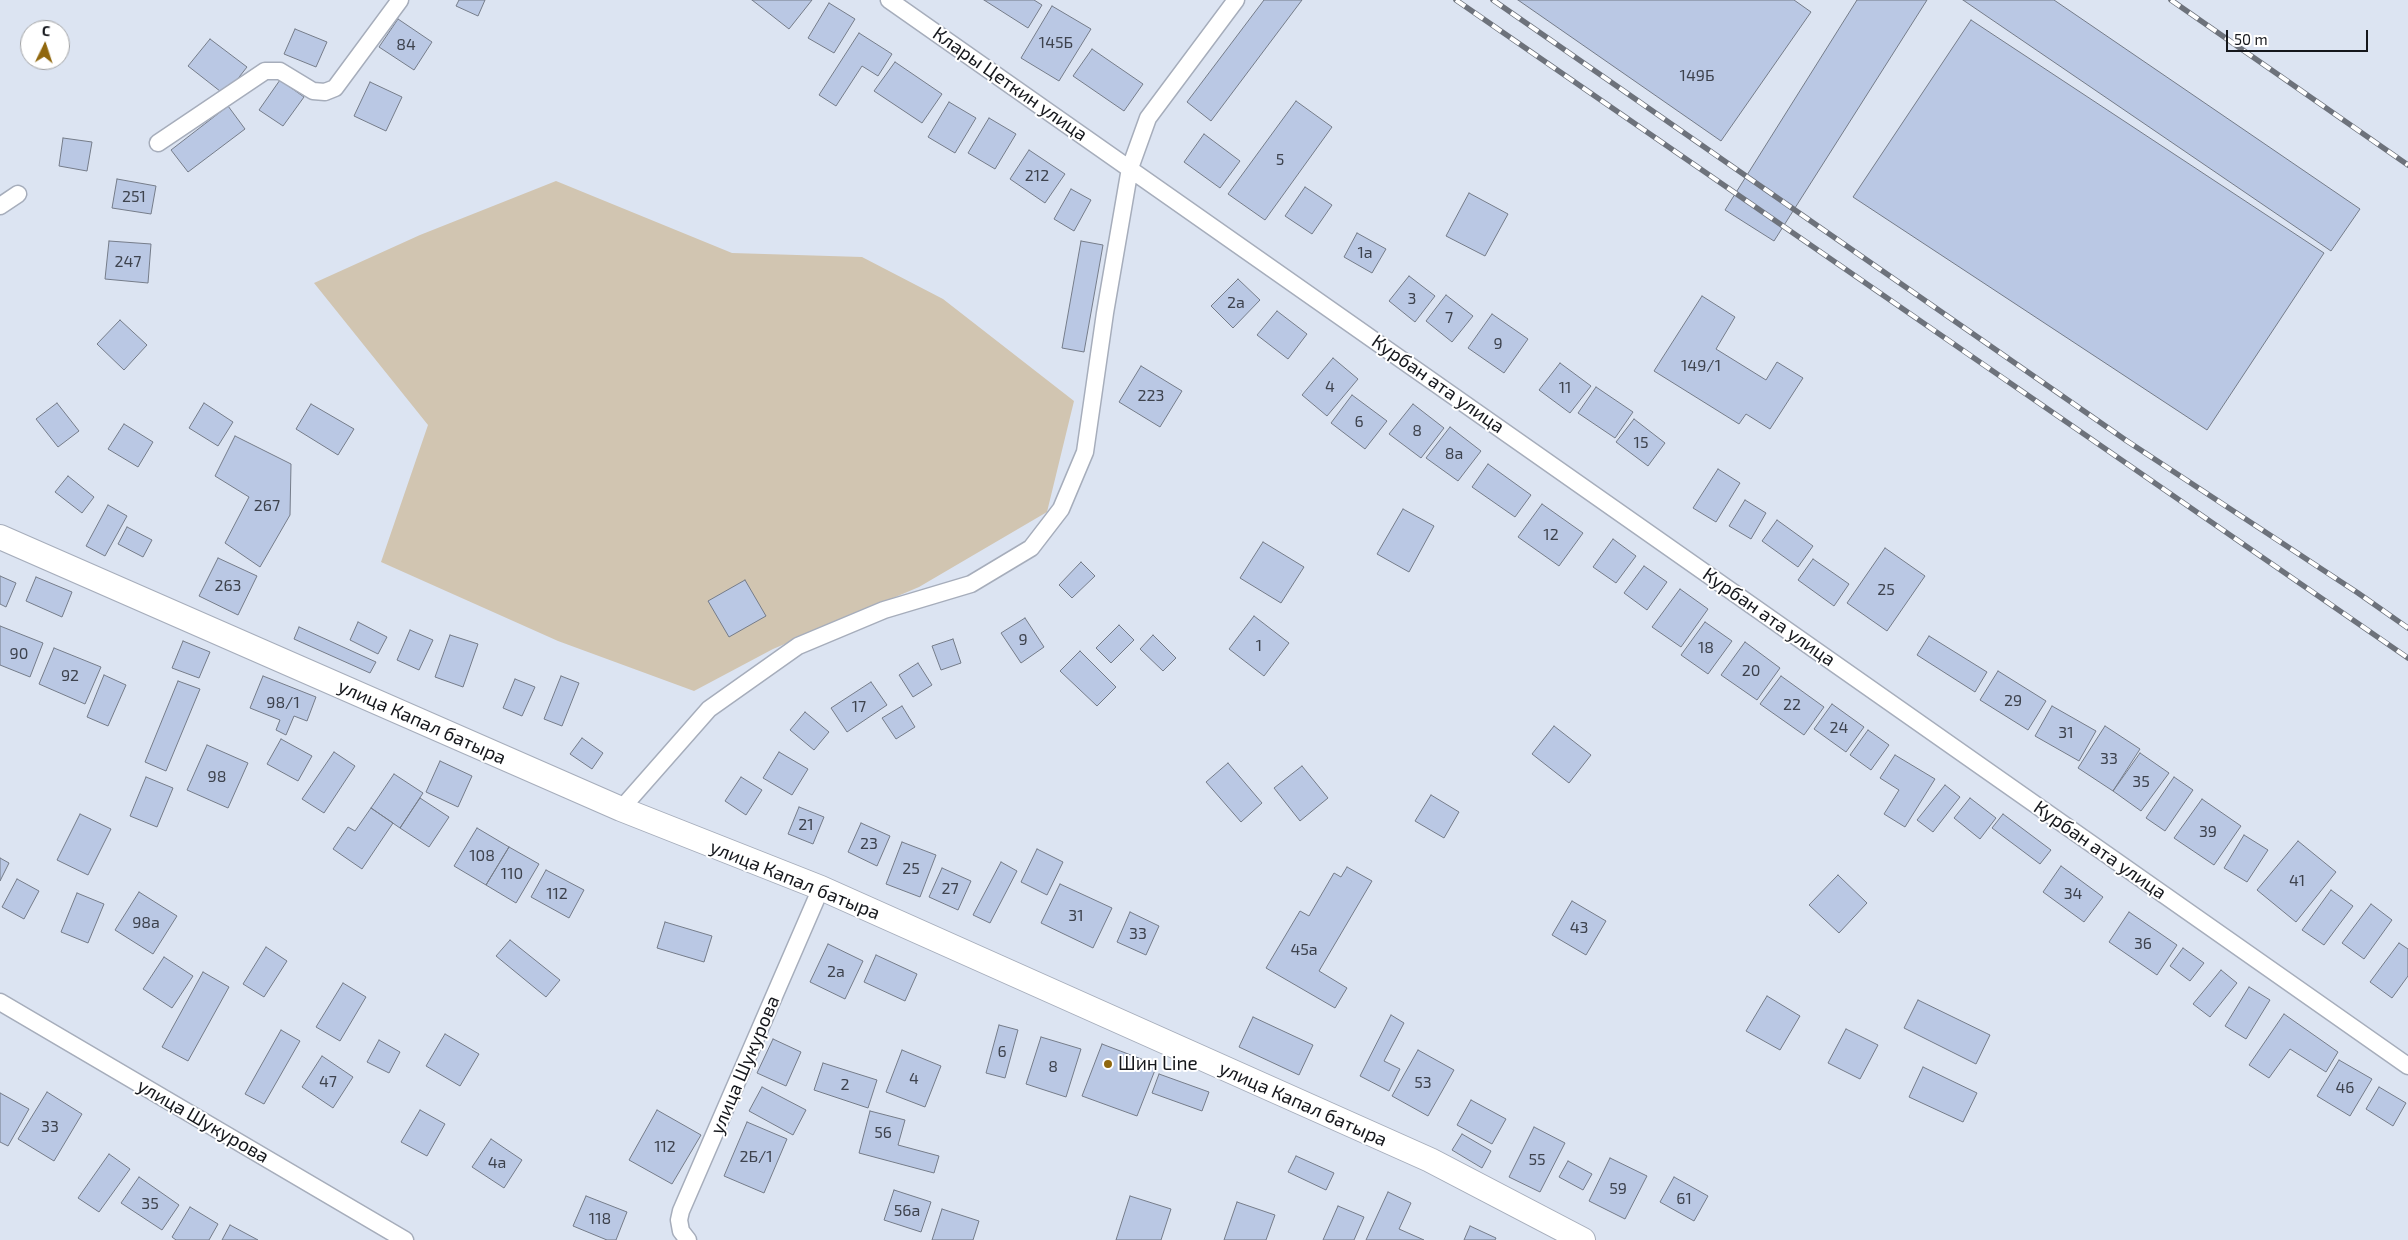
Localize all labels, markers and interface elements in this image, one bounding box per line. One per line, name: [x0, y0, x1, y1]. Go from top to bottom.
north arrow: [20, 20, 70, 70]
scale bar: [2228, 20, 2370, 52]
text: С: [41, 22, 51, 39]
street label: Клары Цеткин улица: [928, 22, 1092, 146]
text: 50 m: [2234, 30, 2268, 48]
house number: 145Б: [1039, 33, 1073, 53]
house number: 84: [396, 35, 416, 55]
house number: 149Б: [1680, 66, 1714, 86]
house number: 5: [1276, 150, 1284, 170]
house number: 212: [1025, 166, 1049, 186]
house number: 251: [122, 187, 146, 207]
house number: 1а: [1357, 243, 1373, 263]
house number: 247: [114, 252, 142, 272]
house number: 3: [1408, 289, 1416, 309]
house number: 2а: [1227, 293, 1245, 313]
house number: 7: [1445, 308, 1453, 328]
street label: Курбан ата улица: [1367, 330, 1509, 438]
house number: 9: [1493, 334, 1503, 354]
house number: 149/1: [1681, 356, 1721, 376]
house number: 4: [1325, 377, 1335, 397]
house number: 11: [1559, 378, 1571, 398]
house number: 223: [1138, 386, 1164, 406]
house number: 6: [1354, 412, 1364, 432]
house number: 8: [1412, 421, 1422, 441]
house number: 15: [1634, 433, 1648, 453]
house number: 8а: [1445, 444, 1463, 464]
house number: 267: [254, 496, 280, 516]
house number: 12: [1543, 525, 1559, 545]
street label: Курбан ата улица: [1698, 563, 1840, 671]
house number: 263: [214, 576, 242, 596]
house number: 25: [1877, 580, 1895, 600]
house number: 9: [1018, 630, 1028, 650]
house number: 1: [1256, 636, 1262, 656]
house number: 18: [1698, 638, 1714, 658]
house number: 90: [10, 644, 28, 664]
house number: 20: [1742, 661, 1760, 681]
house number: 92: [61, 666, 79, 686]
street label: улица Капал батыра: [334, 675, 510, 769]
house number: 29: [2004, 691, 2022, 711]
house number: 98/1: [266, 693, 300, 713]
house number: 22: [1783, 695, 1801, 715]
house number: 17: [852, 697, 866, 717]
house number: 24: [1830, 718, 1848, 738]
house number: 31: [2058, 723, 2074, 743]
house number: 33: [2100, 749, 2118, 769]
house number: 98: [208, 767, 226, 787]
house number: 35: [2132, 772, 2150, 792]
street label: Курбан ата улица: [2029, 796, 2171, 904]
house number: 21: [798, 815, 814, 835]
house number: 39: [2199, 822, 2217, 842]
house number: 23: [860, 834, 878, 854]
street label: улица Капал батыра: [707, 835, 883, 925]
house number: 108: [469, 846, 495, 866]
house number: 25: [902, 859, 920, 879]
house number: 110: [501, 864, 523, 884]
house number: 41: [2289, 871, 2305, 891]
house number: 27: [941, 879, 959, 899]
house number: 112: [546, 884, 568, 904]
house number: 34: [2064, 884, 2082, 904]
house number: 31: [1068, 906, 1084, 926]
house number: 98а: [132, 913, 160, 933]
house number: 43: [1570, 918, 1588, 938]
house number: 33: [1129, 924, 1147, 944]
house number: 36: [2134, 934, 2152, 954]
house number: 45а: [1290, 940, 1318, 960]
house number: 2а: [827, 962, 845, 982]
street label: улица Шукурова: [706, 992, 784, 1138]
house number: 6: [997, 1042, 1007, 1062]
place label: Шин Line: [1118, 1053, 1198, 1075]
house number: 8: [1048, 1057, 1058, 1077]
street label: улица Капал батыра: [1215, 1057, 1391, 1151]
marker: Шин Line: [1102, 1058, 1114, 1070]
house number: 4: [909, 1069, 919, 1089]
house number: 47: [319, 1072, 337, 1092]
house number: 53: [1414, 1073, 1432, 1093]
street label: улица Шукурова: [133, 1074, 273, 1168]
house number: 2: [841, 1075, 849, 1095]
house number: 46: [2336, 1078, 2354, 1098]
house number: 33: [41, 1117, 59, 1137]
house number: 56: [874, 1123, 892, 1143]
house number: 112: [654, 1137, 676, 1157]
house number: 2Б/1: [739, 1147, 773, 1167]
house number: 55: [1528, 1150, 1546, 1170]
house number: 4а: [488, 1153, 506, 1173]
house number: 59: [1609, 1179, 1627, 1199]
house number: 61: [1676, 1189, 1692, 1209]
house number: 35: [141, 1194, 159, 1214]
house number: 56а: [894, 1201, 920, 1221]
house number: 118: [589, 1209, 611, 1229]

